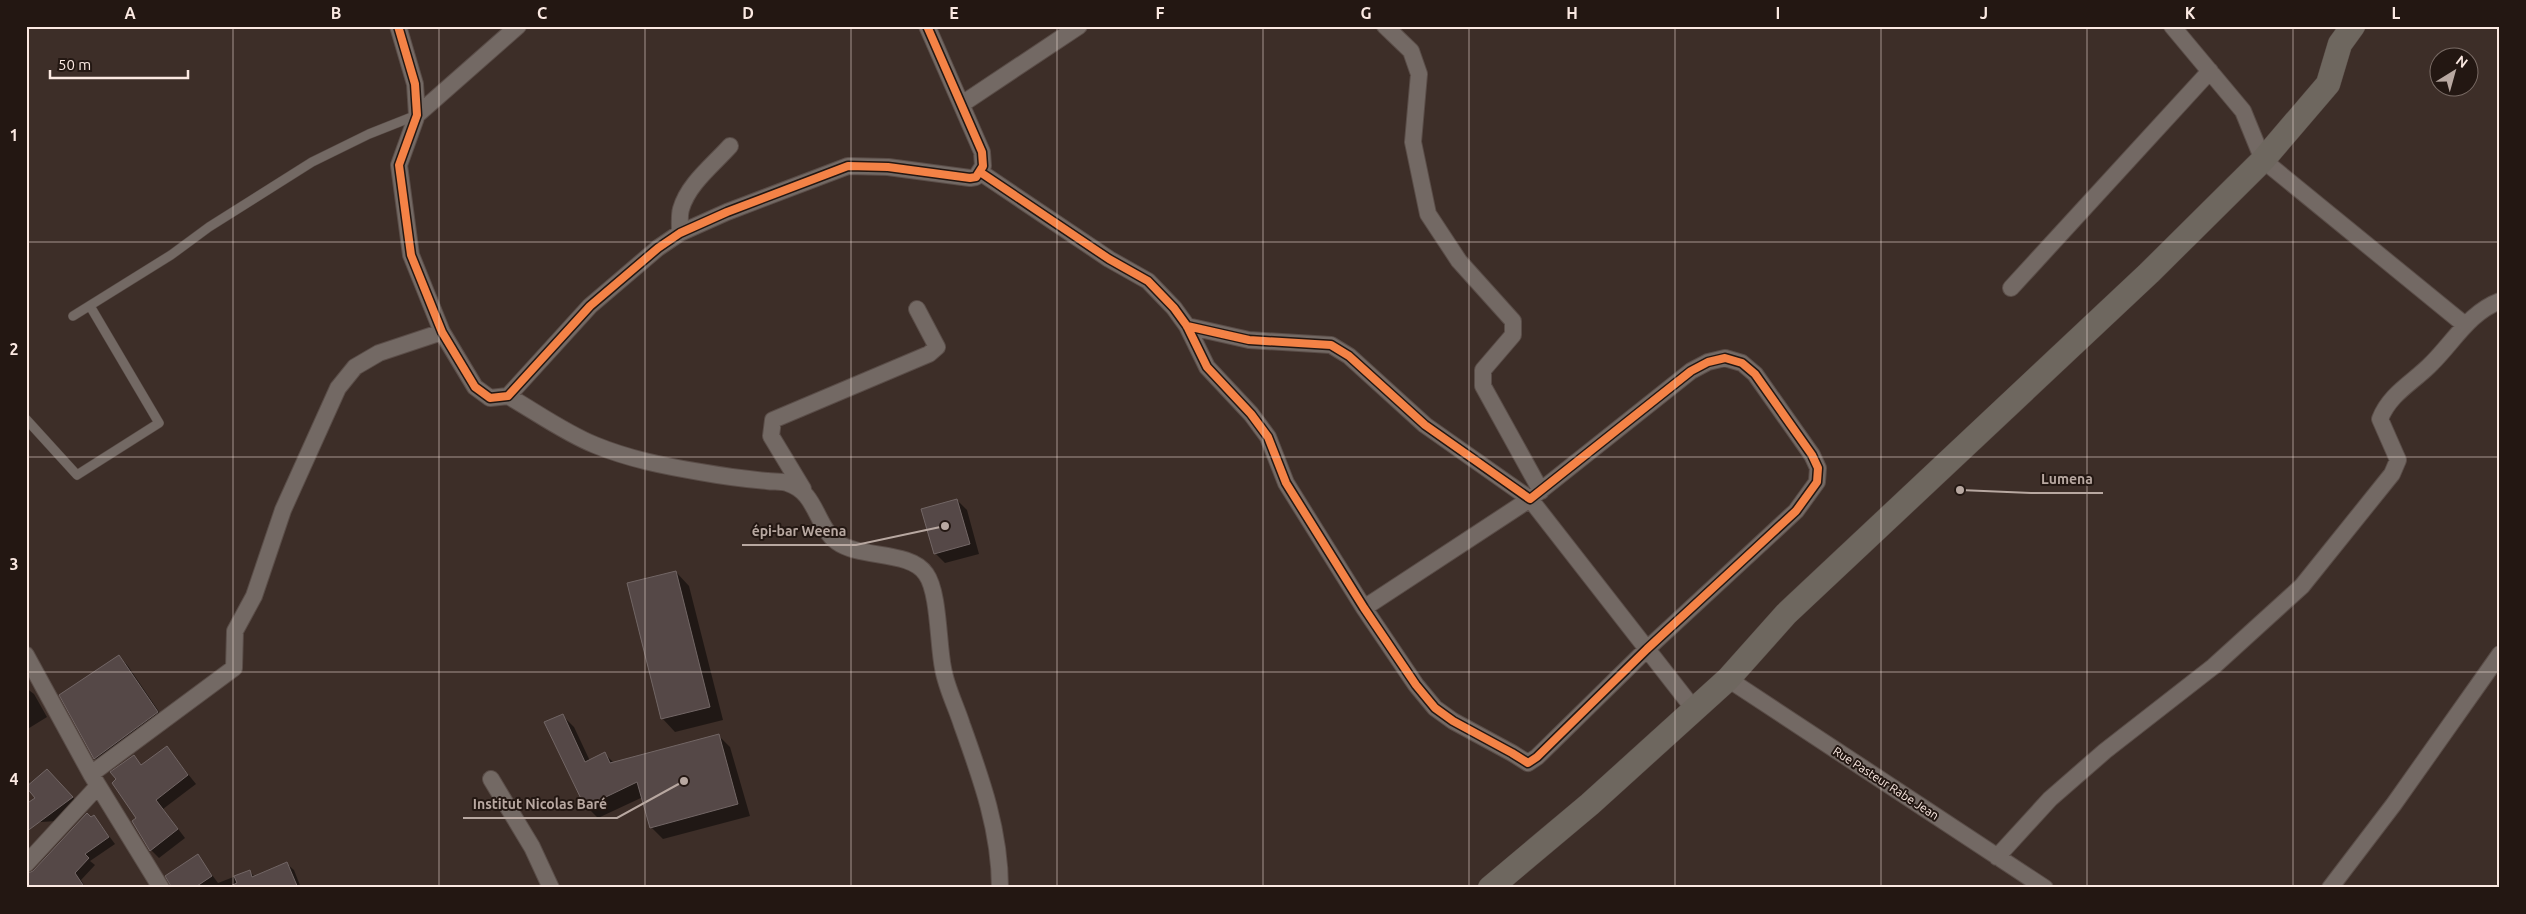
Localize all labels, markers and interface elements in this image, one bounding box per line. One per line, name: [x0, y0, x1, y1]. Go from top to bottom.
text: A: [124, 4, 136, 22]
text: B: [331, 4, 341, 22]
text: C: [537, 4, 547, 22]
text: D: [742, 4, 754, 22]
text: E: [949, 4, 959, 22]
text: F: [1156, 4, 1165, 22]
text: G: [1360, 4, 1372, 22]
text: H: [1566, 4, 1578, 22]
text: I: [1776, 4, 1780, 22]
text: J: [1980, 4, 1988, 22]
text: K: [2185, 4, 2196, 22]
text: L: [2392, 4, 2401, 22]
scale bar: [50, 48, 188, 80]
north arrow: [2428, 48, 2478, 98]
text: N: [2453, 52, 2471, 71]
text: 50 m: [58, 56, 91, 73]
text: 1: [9, 126, 19, 144]
text: 2: [9, 340, 19, 358]
callout: Lumena: [2031, 464, 2103, 493]
text: Lumena: [2041, 471, 2093, 487]
callout: épi-bar Weena: [742, 516, 856, 545]
text: épi-bar Weena: [752, 523, 846, 539]
text: 3: [9, 555, 19, 573]
street label: Rue Pasteur Rabe Jean: [1831, 744, 1941, 822]
text: 4: [9, 770, 19, 788]
callout: Institut Nicolas Baré: [463, 789, 617, 818]
text: Institut Nicolas Baré: [473, 796, 607, 812]

